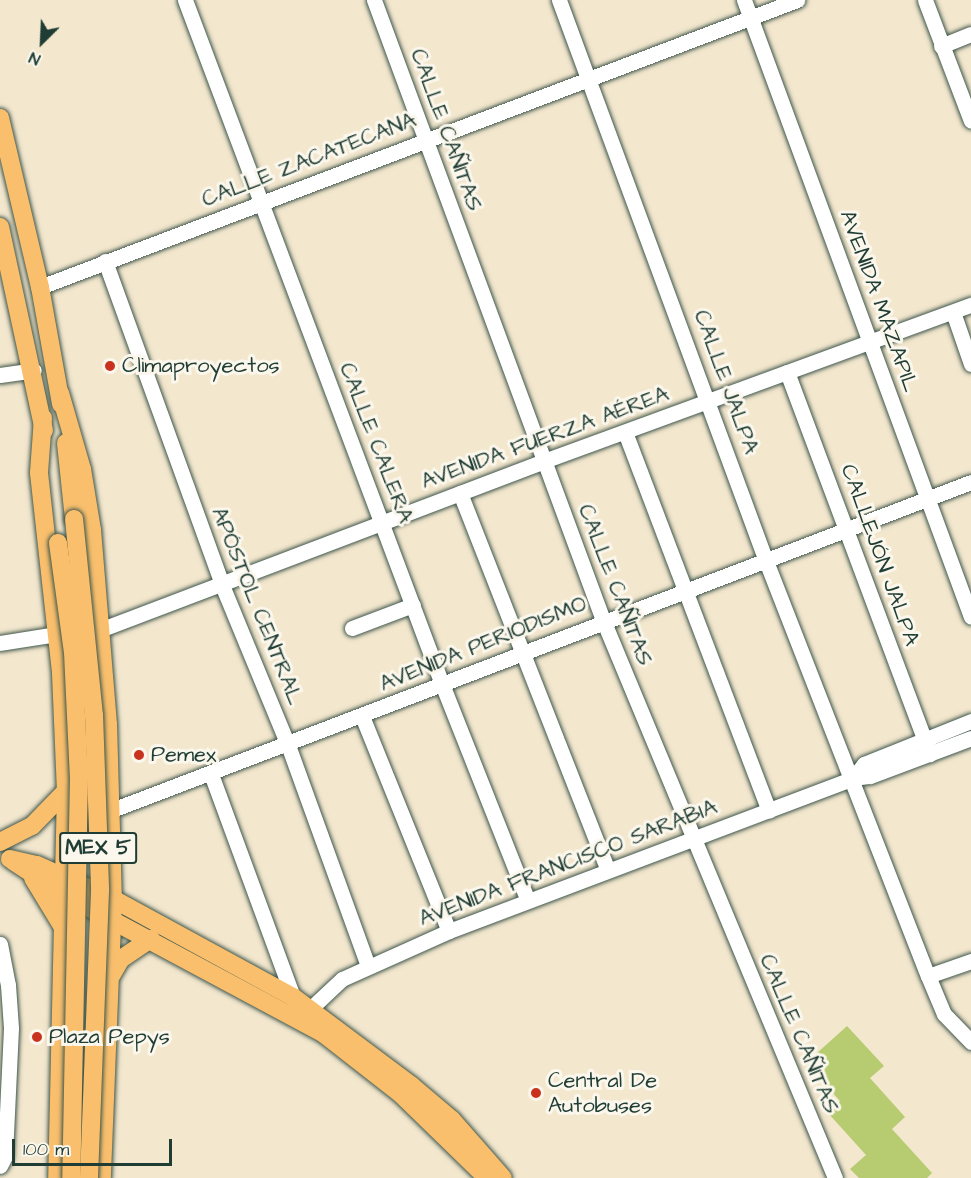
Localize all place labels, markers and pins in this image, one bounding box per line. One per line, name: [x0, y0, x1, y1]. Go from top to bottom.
place label: Climaproyectos: [122, 353, 280, 379]
marker: Climaproyectos: [103, 359, 117, 373]
place label: Pemex: [151, 742, 216, 768]
marker: Pemex: [132, 748, 146, 762]
place label: Plaza Pepys: [49, 1024, 170, 1050]
marker: Plaza Pepys: [30, 1030, 44, 1044]
place label: Central De Autobuses: [548, 1067, 657, 1118]
marker: Central De Autobuses: [529, 1086, 543, 1100]

